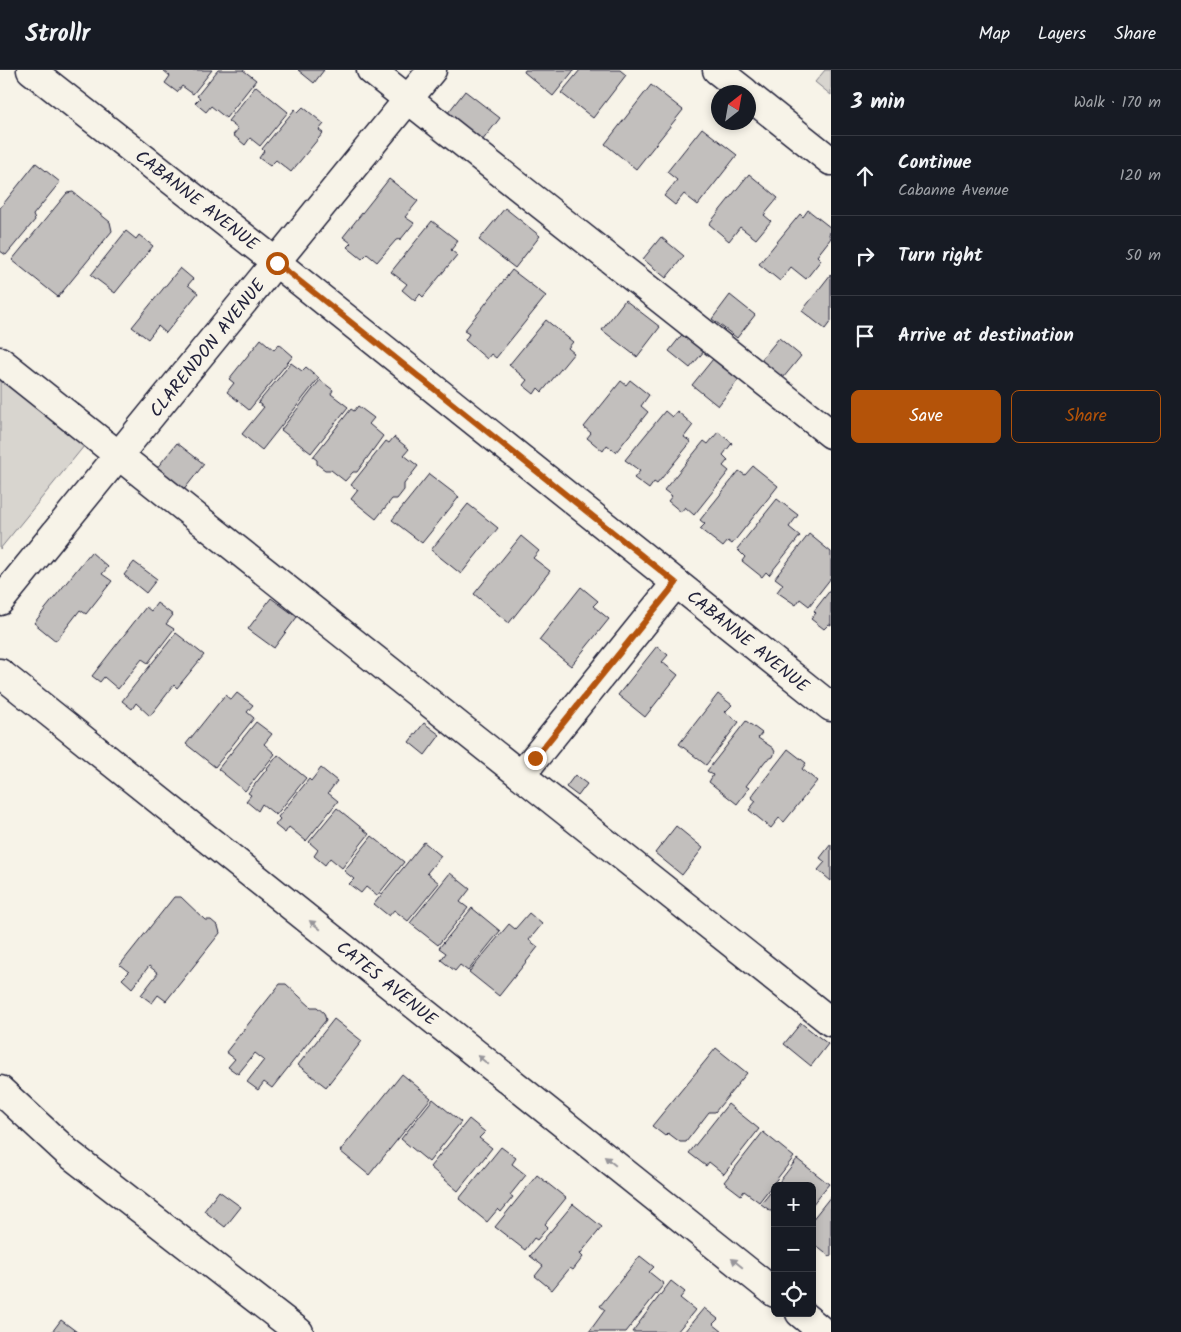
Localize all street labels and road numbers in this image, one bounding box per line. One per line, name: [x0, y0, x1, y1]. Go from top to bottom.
street label: CABANNE AVENUE: [128, 143, 265, 259]
street label: CLARENDON AVENUE: [143, 273, 274, 425]
street label: CABANNE AVENUE: [679, 583, 815, 701]
street label: CATES AVENUE: [329, 934, 443, 1034]

